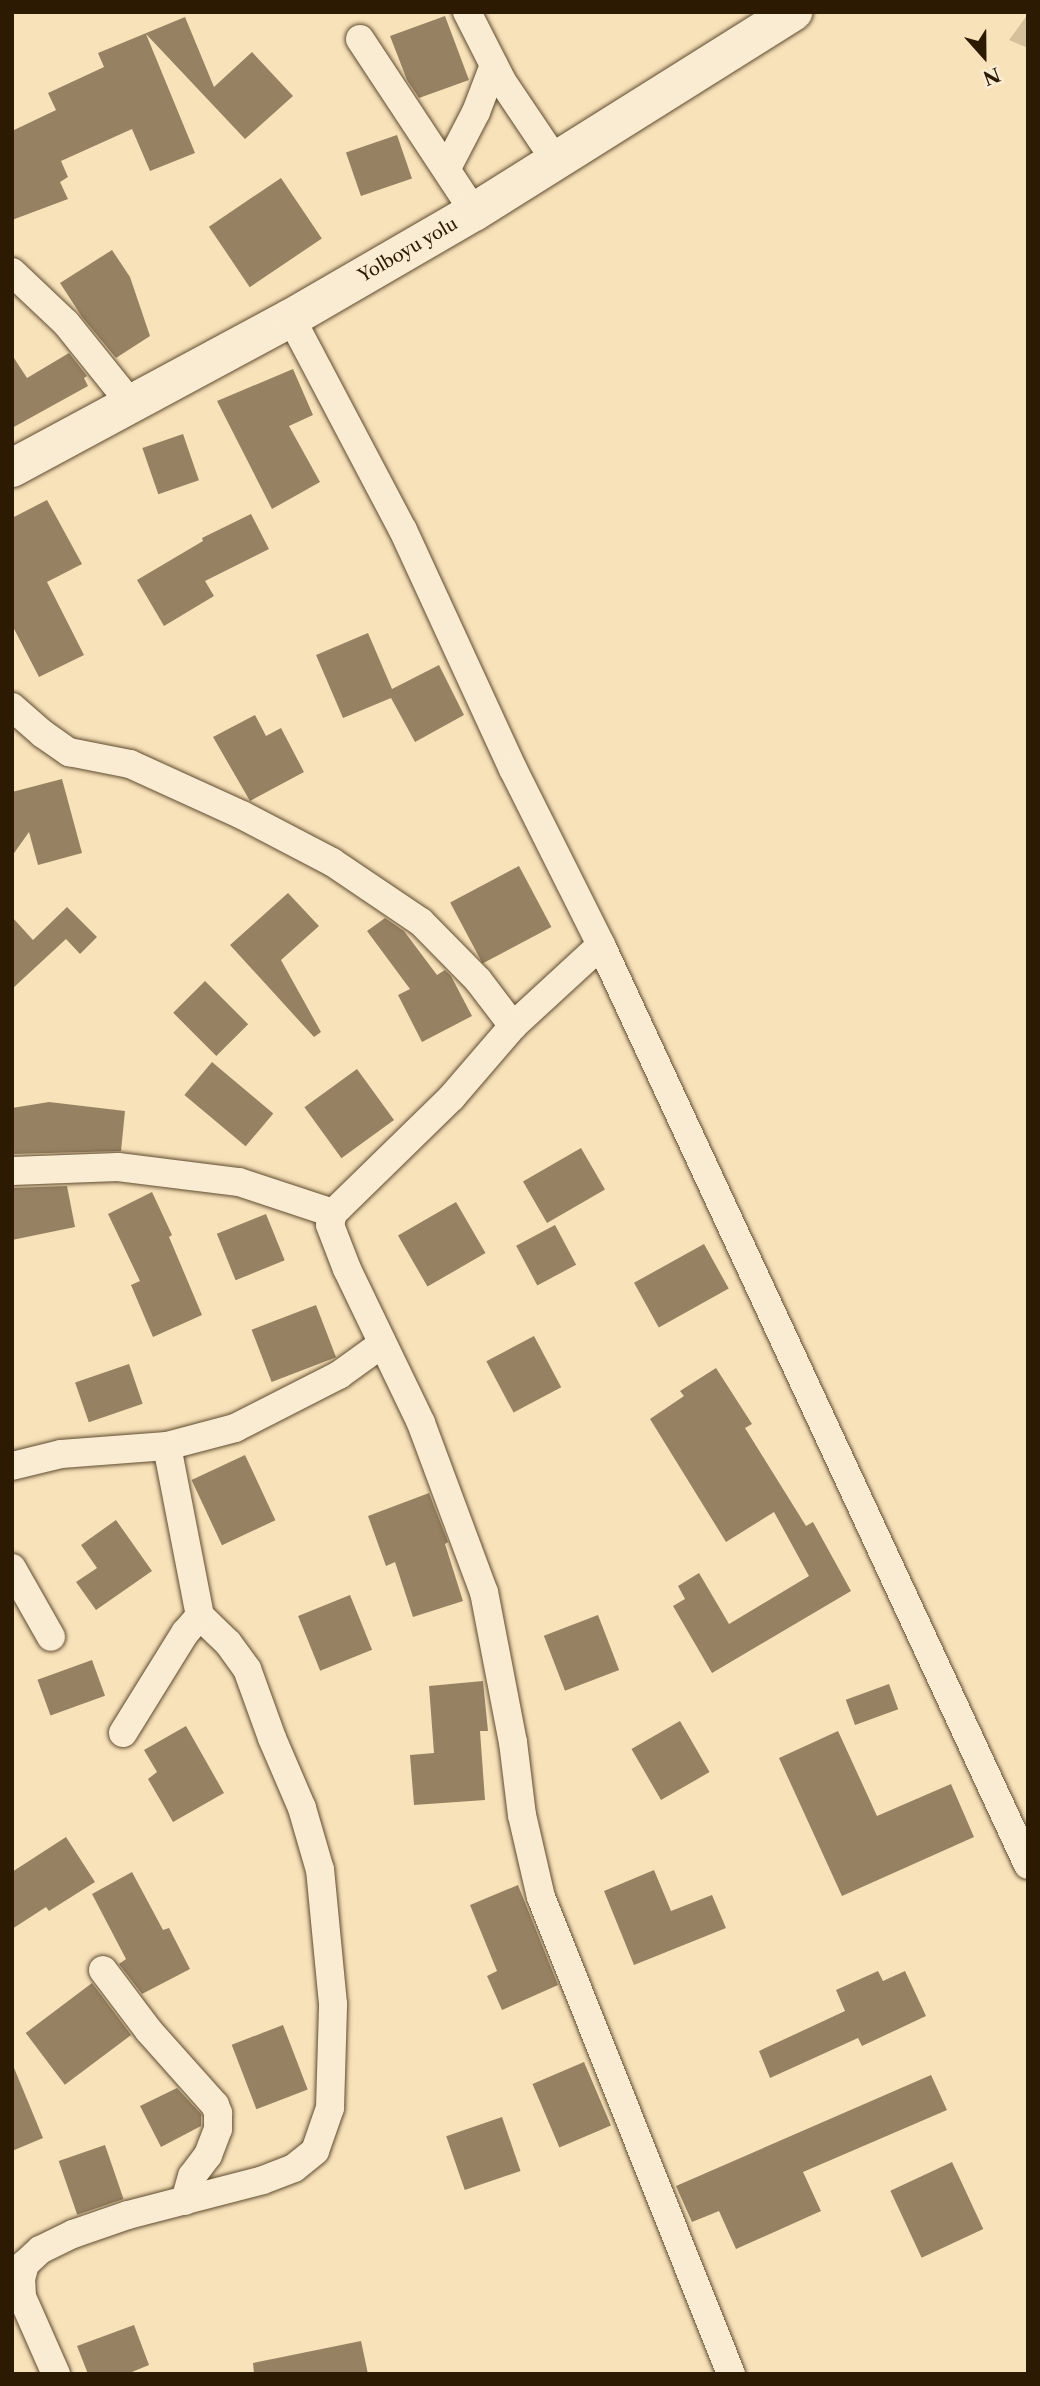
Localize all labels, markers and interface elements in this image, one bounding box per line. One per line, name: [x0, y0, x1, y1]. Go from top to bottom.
north arrow: [949, 21, 1019, 91]
text: N: [980, 62, 1004, 90]
street label: Yolboyu yolu: [354, 213, 462, 287]

